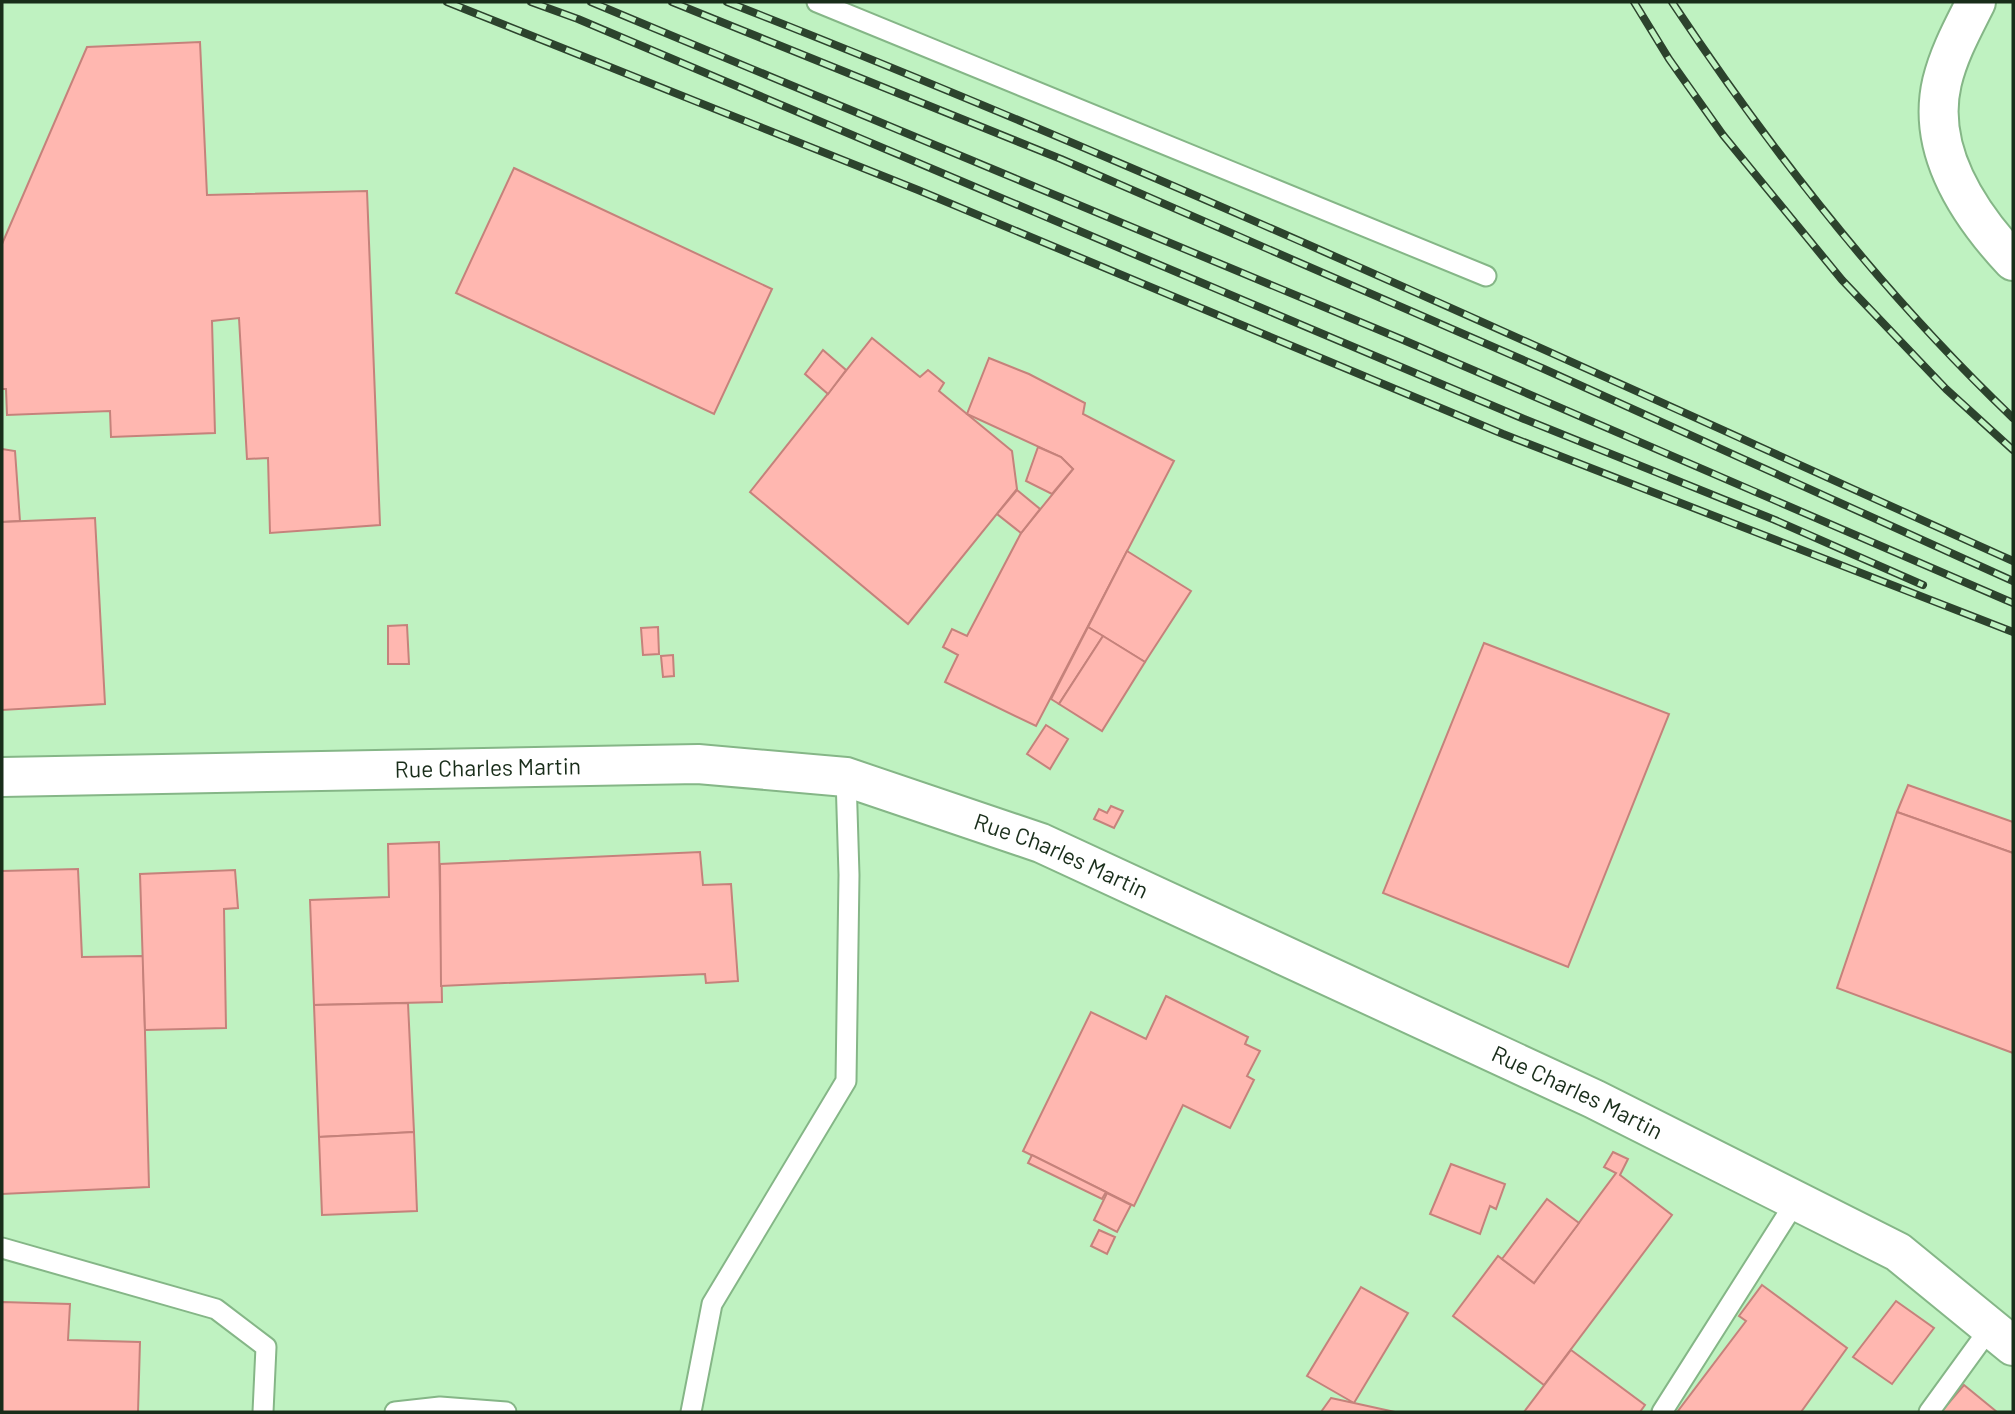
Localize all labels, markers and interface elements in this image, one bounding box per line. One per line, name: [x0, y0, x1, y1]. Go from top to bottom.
street label: Rue Charles Martin: [394, 751, 581, 783]
street label: Rue Charles Martin: [971, 806, 1153, 904]
street label: Rue Charles Martin: [1488, 1039, 1668, 1144]

